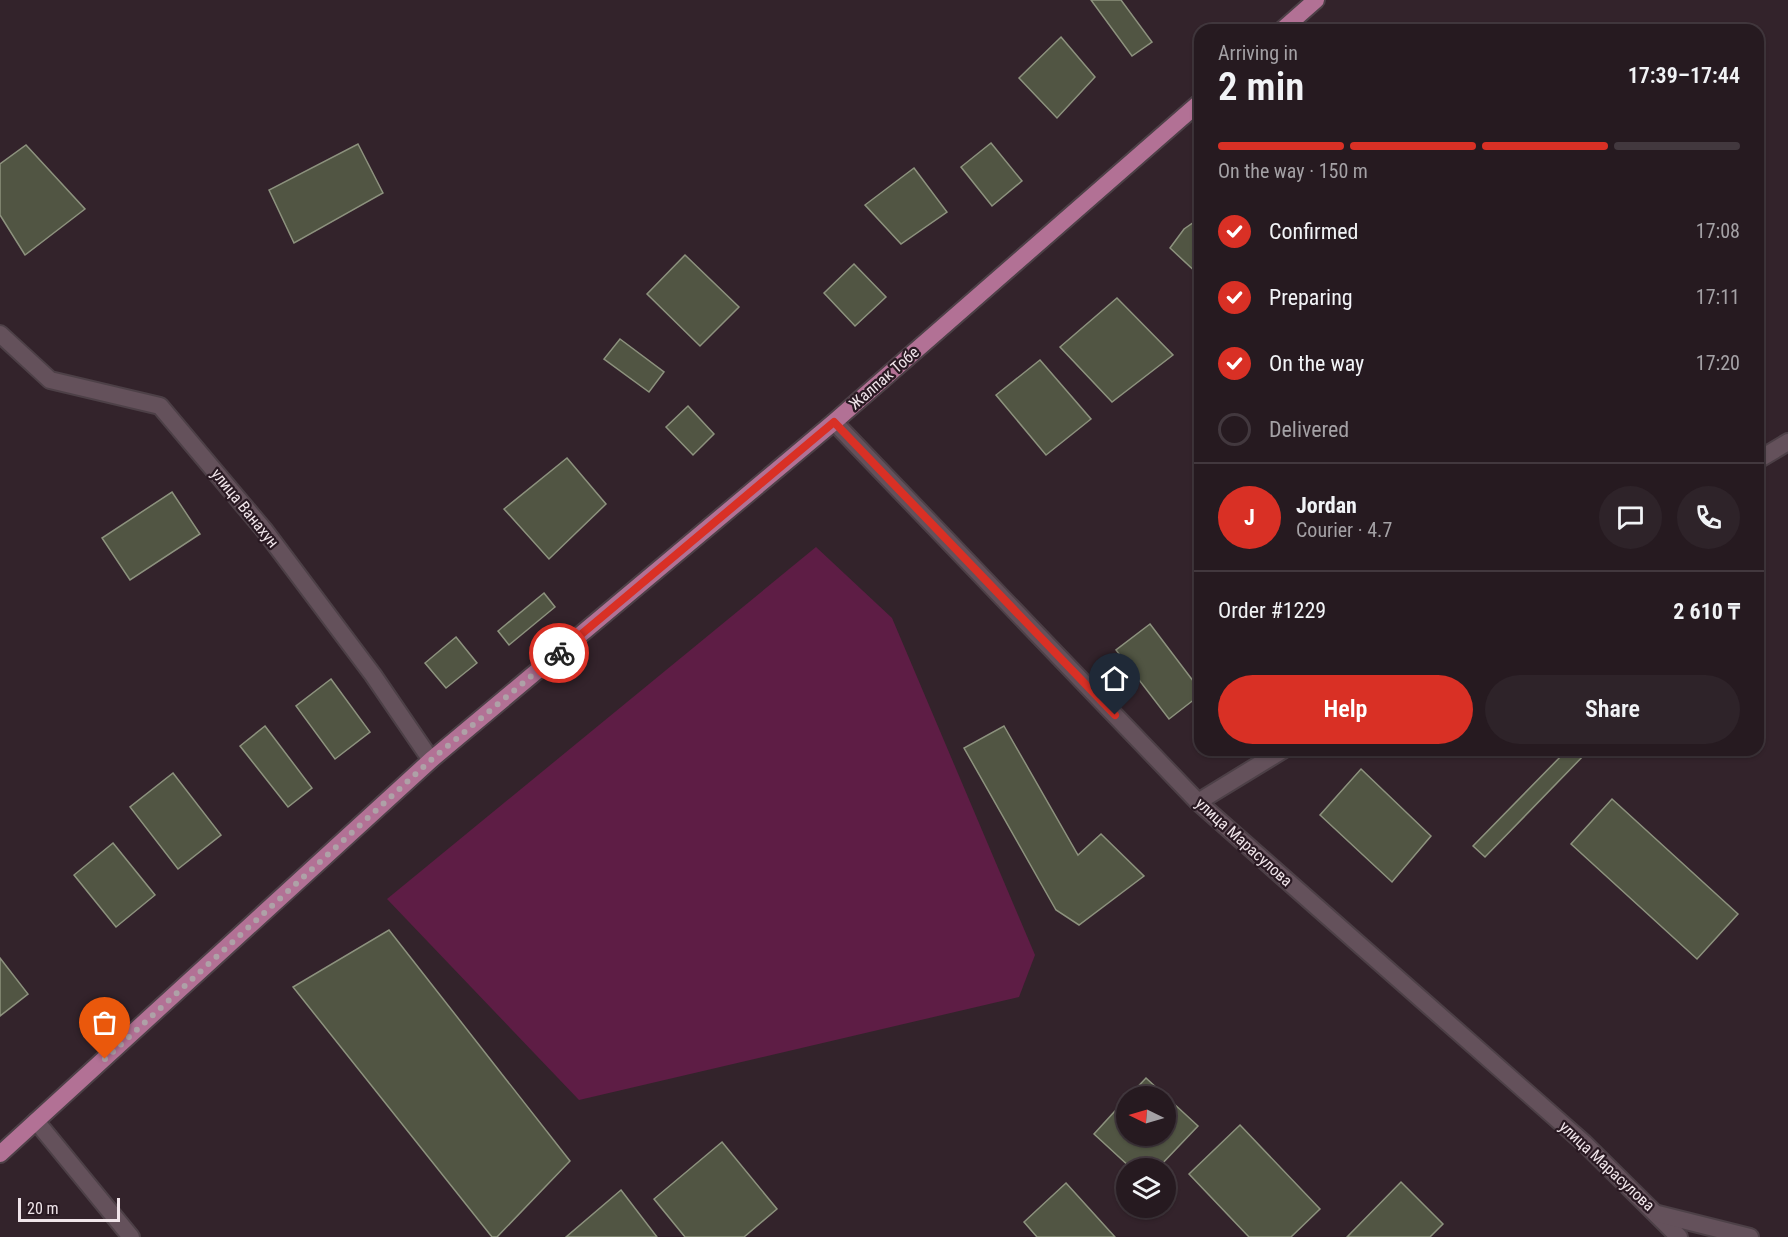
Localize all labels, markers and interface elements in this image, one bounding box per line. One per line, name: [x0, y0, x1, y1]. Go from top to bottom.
text: Arriving in: [1218, 41, 1298, 65]
text: 17:39–17:44: [1628, 63, 1740, 88]
text: 2 min: [1218, 64, 1304, 110]
text: On the way · 150 m: [1218, 159, 1368, 183]
icon: check: [1218, 215, 1251, 248]
text: Confirmed: [1269, 219, 1358, 244]
text: 17:08: [1696, 219, 1740, 243]
icon: check: [1218, 281, 1251, 314]
text: Preparing: [1269, 285, 1353, 310]
text: 17:11: [1696, 285, 1740, 309]
street label: Жалпак Тобе: [845, 343, 923, 413]
icon: check: [1218, 347, 1251, 380]
text: On the way: [1269, 351, 1364, 376]
text: 17:20: [1696, 351, 1740, 375]
text: Delivered: [1269, 417, 1349, 442]
street label: улица Ванахун: [207, 465, 283, 551]
button: chat: [1599, 486, 1662, 549]
button: phone: [1677, 486, 1740, 549]
text: Jordan: [1296, 493, 1357, 518]
text: J: [1244, 505, 1255, 530]
text: Courier · 4.7: [1296, 518, 1392, 542]
text: Order #1229: [1218, 598, 1326, 623]
text: 2 610 ₸: [1673, 599, 1740, 624]
courier: [529, 623, 589, 683]
icon: bike: [543, 637, 576, 670]
pin: [1089, 653, 1140, 715]
icon: home: [1098, 662, 1131, 695]
button: Help: [1218, 675, 1473, 744]
button: Share: [1485, 675, 1740, 744]
street label: улица Марасулова: [1192, 794, 1296, 890]
pin: [79, 997, 130, 1059]
icon: bag: [88, 1006, 121, 1039]
north arrow: [1116, 1086, 1176, 1146]
map controls: [1116, 1086, 1176, 1218]
street label: улица Марасулова: [1555, 1117, 1659, 1215]
button: layers: [1116, 1158, 1176, 1218]
scale bar: [18, 1195, 120, 1222]
text: 20 m: [27, 1199, 59, 1218]

